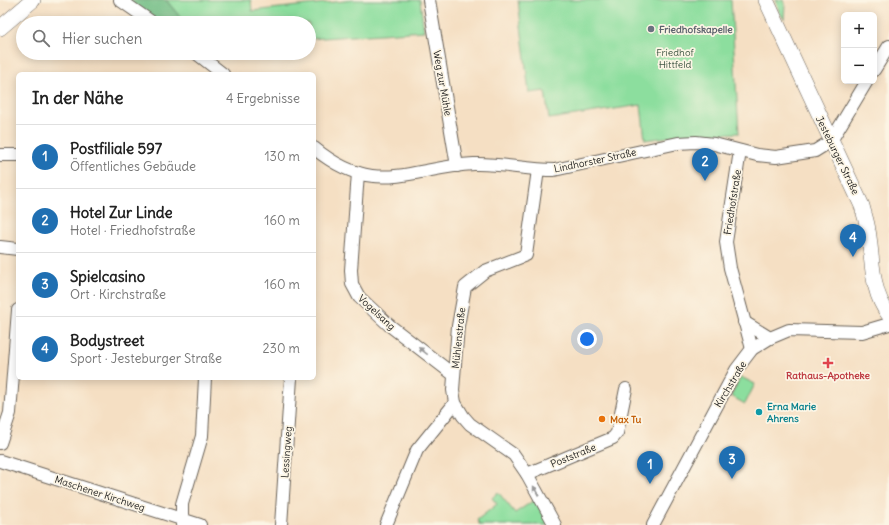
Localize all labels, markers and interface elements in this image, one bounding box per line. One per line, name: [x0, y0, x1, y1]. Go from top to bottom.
map controls: [841, 12, 877, 84]
button: +: [841, 12, 877, 48]
search box: [16, 16, 316, 60]
place label: Friedhofskapelle: [659, 23, 733, 36]
marker: Friedhofskapelle: [646, 24, 656, 34]
icon: search: [30, 27, 52, 49]
text: Hier suchen: [62, 29, 142, 48]
park label: Friedhof Hittfeld: [656, 46, 694, 71]
button: −: [841, 48, 877, 84]
street label: Weg zur Mühle: [430, 49, 455, 117]
text: In der Nähe: [32, 87, 124, 109]
text: 4 Ergebnisse: [226, 90, 300, 107]
street label: Jesteburger Straße: [813, 114, 862, 197]
text: Postfiliale 597: [70, 139, 162, 158]
street label: Lindhorster Straße: [553, 145, 637, 176]
text: 1: [42, 148, 48, 165]
text: 130 m: [264, 148, 300, 165]
pin: 2: [692, 148, 718, 181]
text: Öffentliches Gebäude: [70, 158, 196, 175]
street label: Friedhofstraße: [721, 169, 744, 236]
text: Hotel Zur Linde: [70, 203, 173, 222]
text: 2: [41, 212, 49, 229]
text: 160 m: [264, 212, 300, 229]
text: Hotel · Friedhofstraße: [70, 222, 195, 239]
pin: 4: [840, 224, 866, 257]
text: Spielcasino: [70, 267, 145, 286]
text: 3: [41, 276, 49, 293]
text: 160 m: [264, 276, 300, 293]
text: Ort · Kirchstraße: [70, 286, 166, 303]
street label: Vogelsang: [355, 292, 398, 333]
street label: Mühlenstraße: [449, 307, 468, 369]
your location: [577, 329, 597, 349]
text: Bodystreet: [70, 331, 144, 350]
text: 4: [41, 340, 49, 357]
text: 230 m: [262, 340, 300, 357]
one-way arrow: [418, 347, 429, 356]
text: Sport · Jesteburger Straße: [70, 350, 222, 367]
marker: Rathaus-Apotheke: [823, 358, 833, 368]
street label: Kirchstraße: [712, 359, 749, 410]
place label: Rathaus-Apotheke: [786, 369, 871, 382]
place label: Erna Marie Ahrens: [767, 400, 817, 425]
marker: Erna Marie Ahrens: [754, 407, 764, 417]
place label: Max Tu: [610, 413, 642, 426]
marker: Max Tu: [597, 414, 607, 424]
street label: Lessingweg: [278, 426, 295, 478]
street label: Poststraße: [549, 440, 598, 470]
pin: 3: [719, 446, 745, 479]
pin: 1: [637, 451, 663, 484]
street label: Maschener Kirchweg: [53, 473, 147, 514]
one-way arrow: [532, 485, 539, 497]

